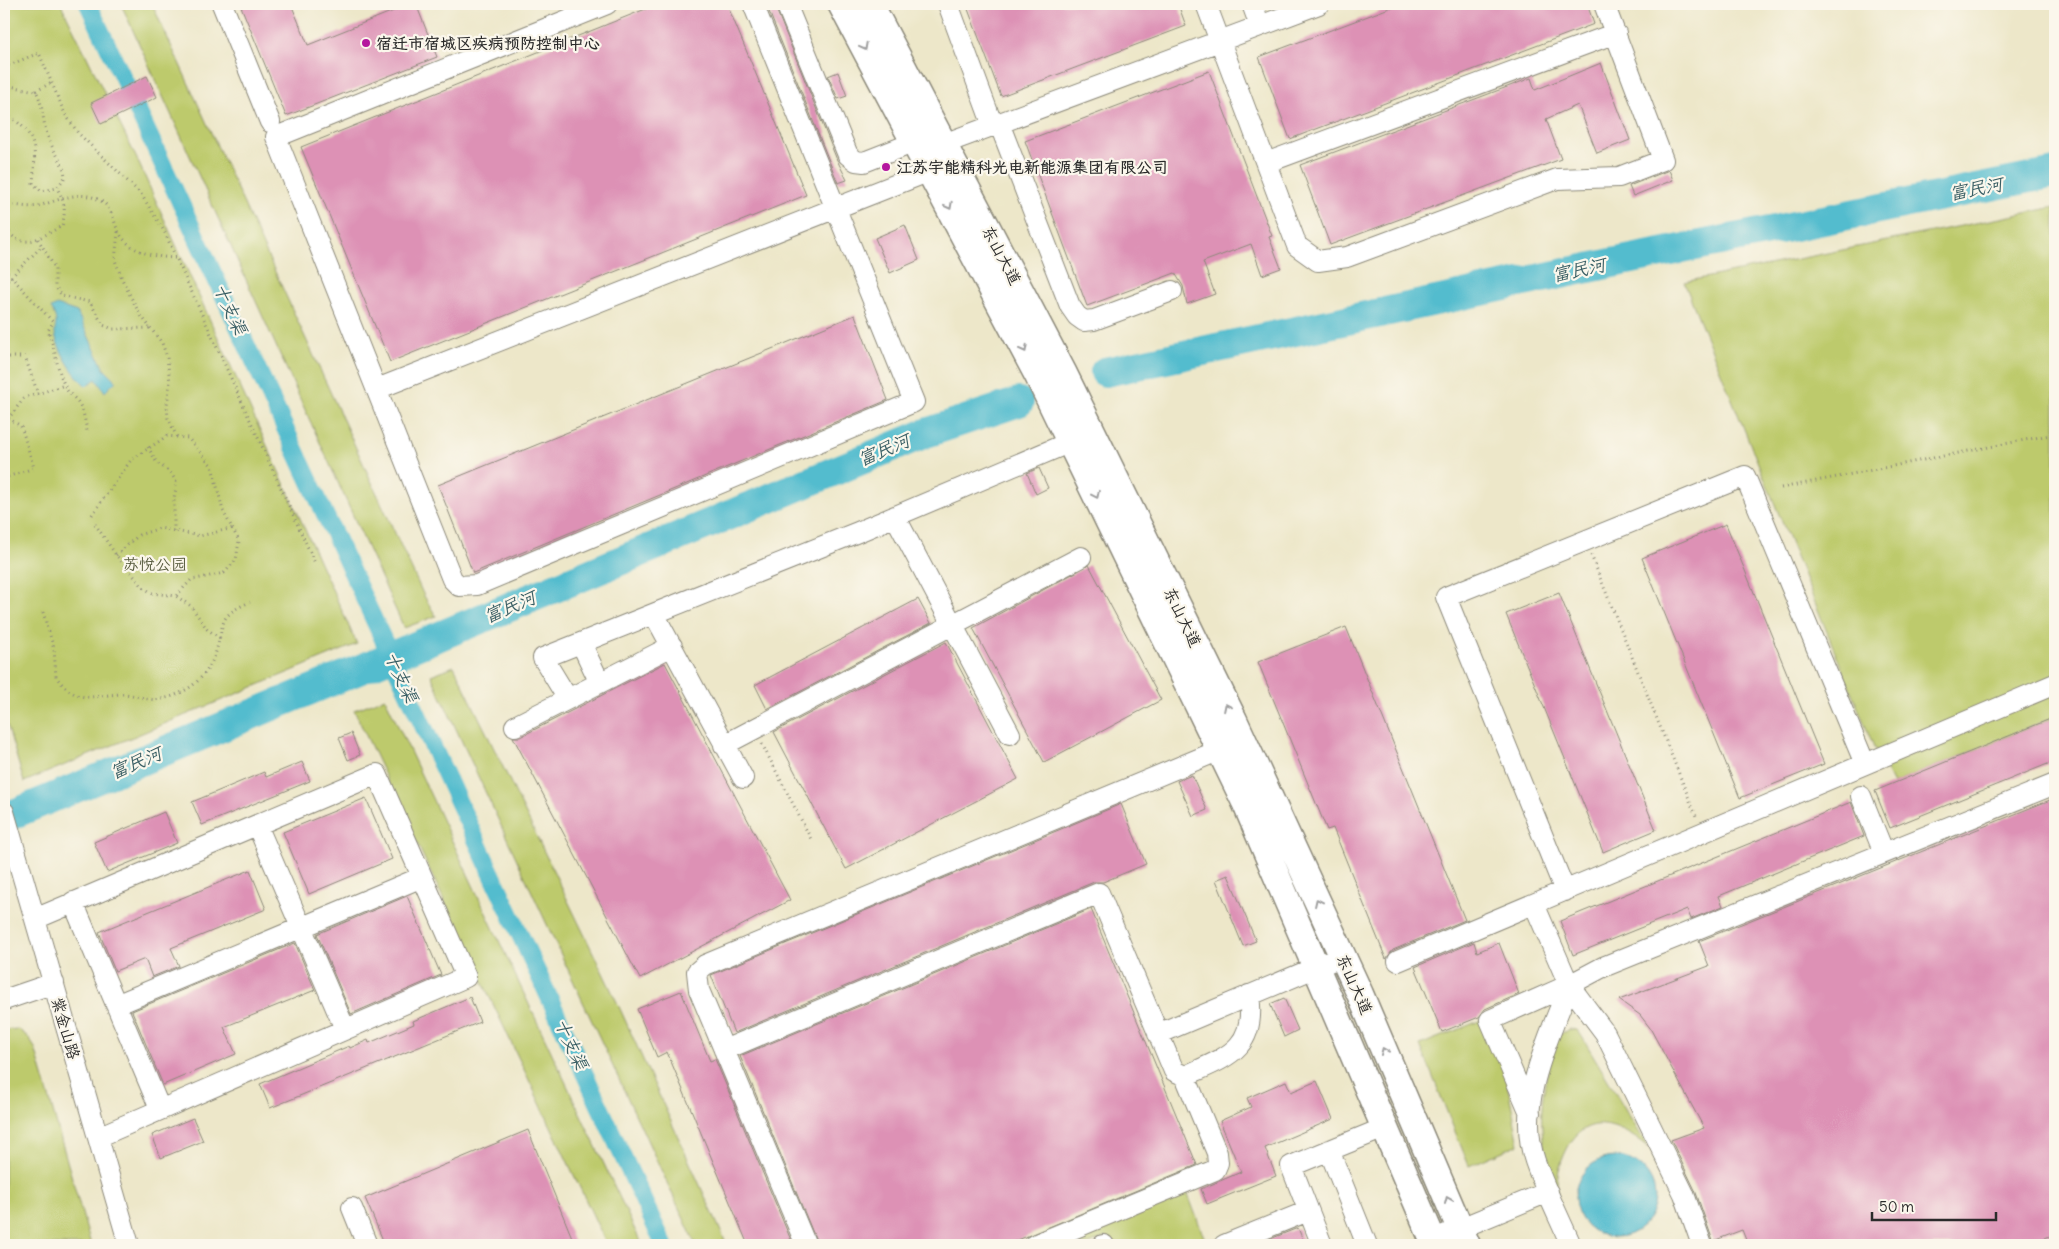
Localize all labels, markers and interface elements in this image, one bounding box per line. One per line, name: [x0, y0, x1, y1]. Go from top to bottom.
place label: 宿迁市宿城区疾病预防控制中心: [376, 33, 600, 53]
marker: 宿迁市宿城区疾病预防控制中心: [360, 37, 372, 49]
one-way arrow: [858, 41, 868, 50]
place label: 江苏宇能精科光电新能源集团有限公司: [896, 157, 1168, 177]
marker: 江苏宇能精科光电新能源集团有限公司: [880, 161, 892, 173]
water label: 富民河: [1947, 171, 2008, 205]
one-way arrow: [943, 200, 953, 209]
street label: 东山大道: [978, 222, 1026, 288]
water label: 富民河: [1550, 252, 1611, 286]
water label: 十支渠: [209, 279, 253, 340]
one-way arrow: [1018, 344, 1028, 353]
water label: 富民河: [854, 427, 916, 471]
one-way arrow: [1090, 490, 1100, 499]
park label: 苏悦公园: [123, 554, 187, 574]
water label: 富民河: [480, 584, 542, 628]
street label: 东山大道: [1160, 584, 1206, 650]
water label: 十支渠: [380, 647, 424, 708]
one-way arrow: [1223, 704, 1233, 713]
water label: 富民河: [106, 740, 168, 784]
one-way arrow: [1313, 898, 1324, 907]
street label: 东山大道: [1333, 951, 1377, 1017]
street label: 紫金山路: [48, 994, 84, 1062]
water label: 十支渠: [550, 1014, 594, 1075]
one-way arrow: [1380, 1047, 1391, 1056]
scale bar: [1872, 1189, 1995, 1221]
one-way arrow: [1443, 1196, 1454, 1205]
text: 50 m: [1879, 1197, 1914, 1216]

